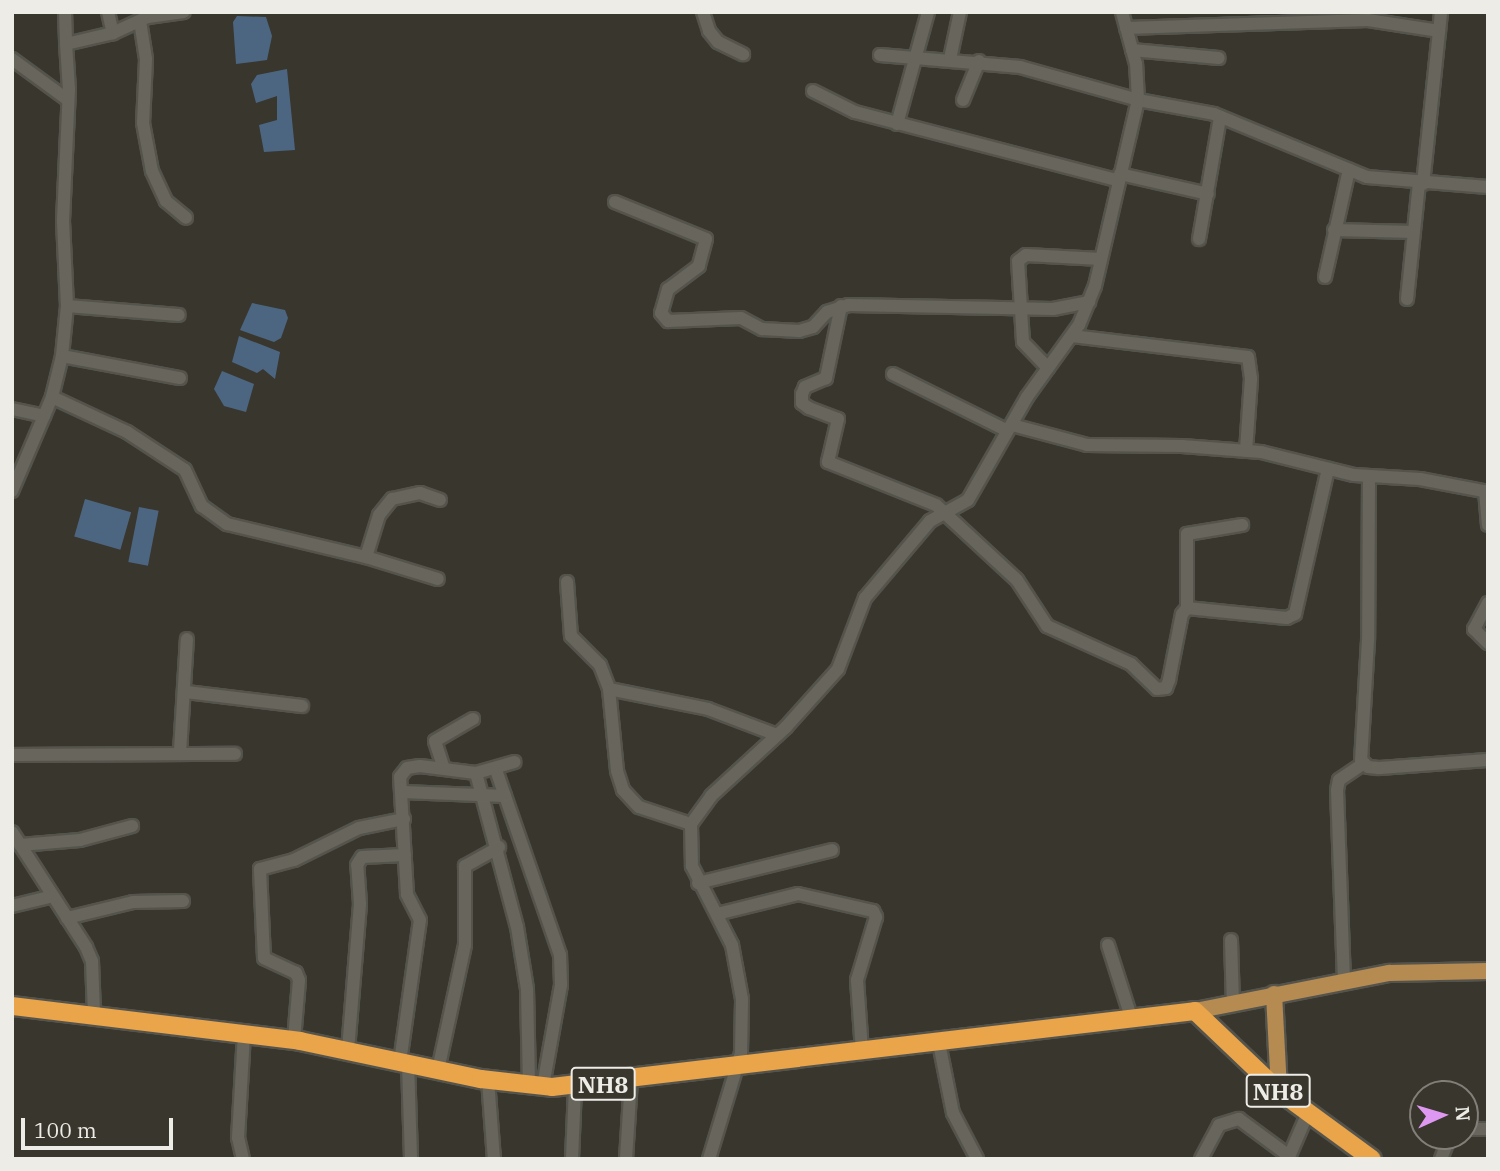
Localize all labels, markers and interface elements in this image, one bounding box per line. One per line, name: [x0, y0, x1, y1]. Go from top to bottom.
road number: NH8: [570, 1064, 636, 1104]
road number: NH8: [1245, 1072, 1311, 1110]
north arrow: [1409, 1080, 1479, 1150]
scale bar: [24, 1104, 177, 1148]
text: N: [1450, 1105, 1475, 1122]
text: 100 m: [34, 1116, 97, 1144]

